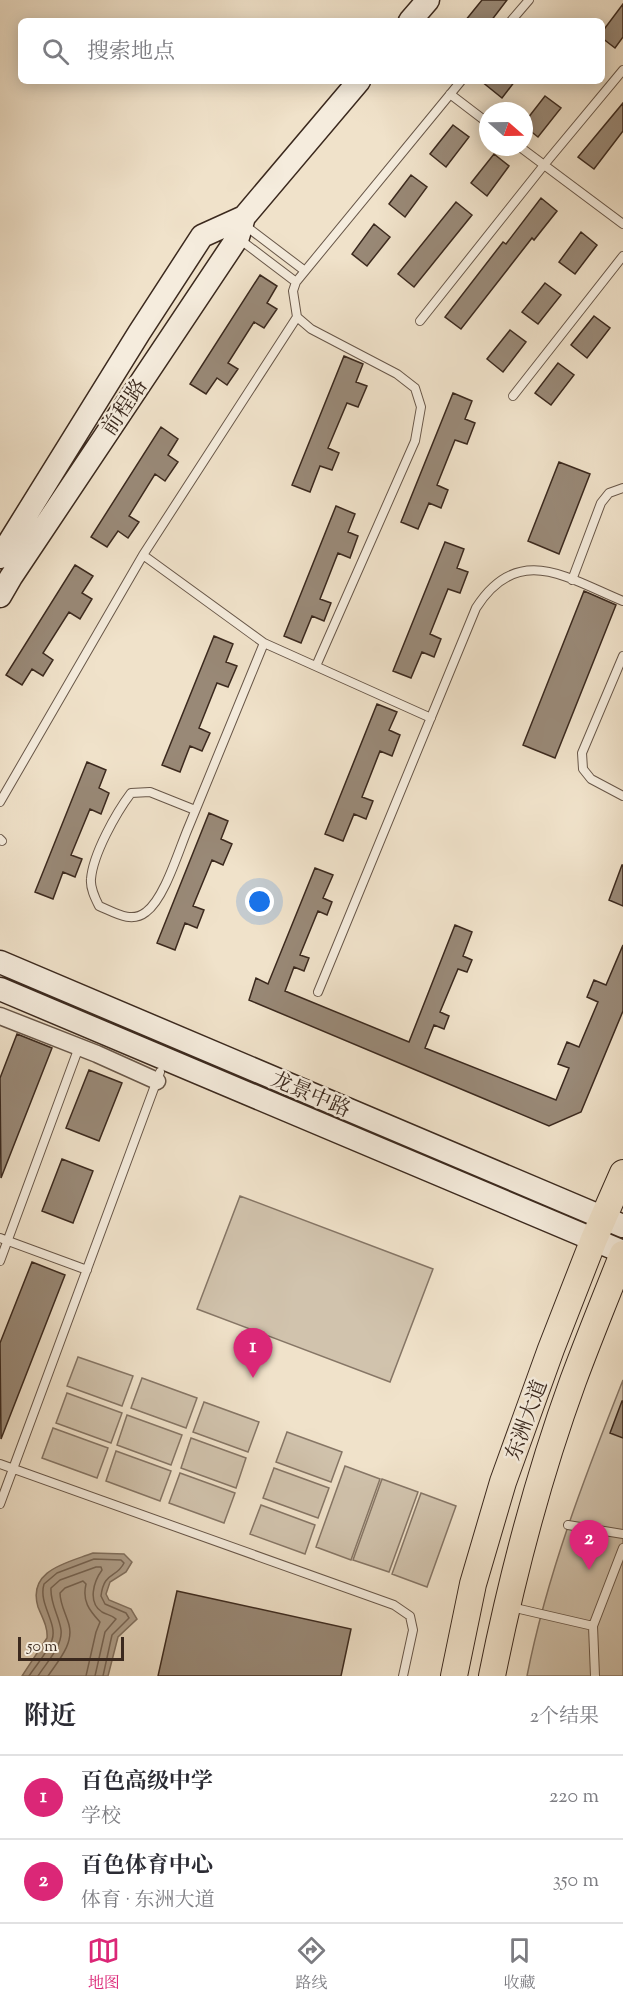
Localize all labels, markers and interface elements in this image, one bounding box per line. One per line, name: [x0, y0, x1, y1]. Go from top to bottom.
search box: [18, 18, 605, 84]
icon: search: [39, 35, 72, 68]
text: 搜索地点: [87, 37, 175, 69]
north arrow: [479, 102, 533, 156]
street label: 前程路: [96, 374, 156, 443]
your location: [245, 887, 274, 916]
street label: 龙景中路: [266, 1066, 355, 1126]
pin: 1: [234, 1328, 272, 1378]
street label: 东洲大道: [499, 1376, 556, 1465]
pin: 2: [570, 1520, 608, 1570]
scale bar: [18, 1634, 124, 1662]
text: 50 m: [27, 1636, 58, 1659]
text: 附近: [24, 1699, 76, 1736]
text: 2个结果: [530, 1703, 599, 1732]
text: 百色高级中学: [81, 1767, 213, 1799]
text: 1: [40, 1783, 47, 1812]
text: 220 m: [549, 1783, 599, 1812]
text: 学校: [81, 1803, 121, 1832]
text: 百色体育中心: [81, 1851, 213, 1883]
text: 2: [39, 1867, 48, 1896]
text: 350 m: [553, 1867, 599, 1896]
text: 体育 · 东洲大道: [81, 1887, 215, 1916]
tab: 地图: [87, 1934, 120, 1996]
tab: 路线: [295, 1934, 328, 1996]
tab: 收藏: [503, 1934, 536, 1996]

